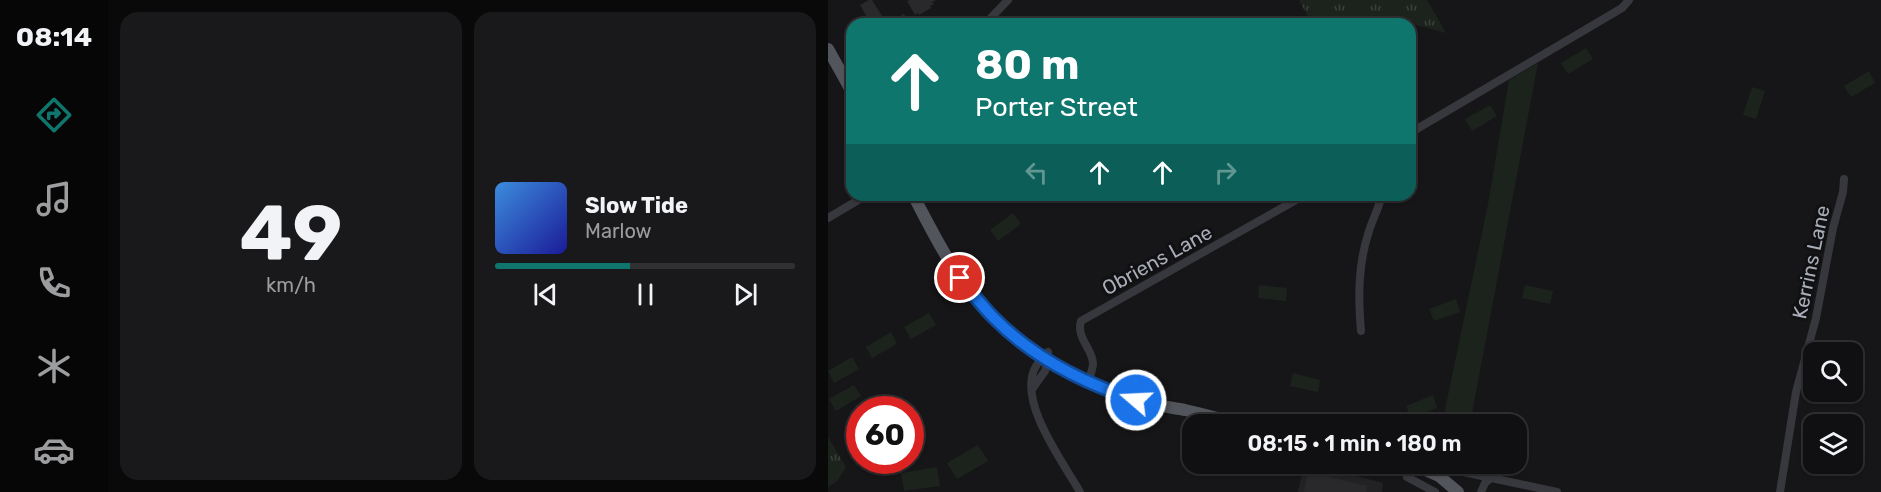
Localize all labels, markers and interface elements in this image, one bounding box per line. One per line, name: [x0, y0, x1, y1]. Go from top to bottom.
text: 08:14: [16, 21, 92, 53]
text: 80 m: [975, 40, 1079, 90]
icon: ahead: [876, 42, 954, 120]
text: Porter Street: [975, 91, 1138, 123]
icon: directions: [33, 94, 75, 136]
icon: left: [1020, 156, 1053, 189]
icon: ahead: [1083, 156, 1116, 189]
icon: ahead: [1146, 156, 1179, 189]
icon: right: [1209, 156, 1242, 189]
icon: music: [33, 178, 75, 220]
text: 49: [240, 187, 342, 280]
text: Slow Tide: [585, 192, 688, 219]
street label: Kerrins Lane: [1787, 203, 1835, 321]
text: Marlow: [585, 219, 652, 243]
street label: Obriens Lane: [1098, 220, 1216, 300]
pin: [934, 252, 985, 303]
icon: arrive: [943, 261, 976, 294]
icon: phone: [33, 262, 75, 304]
text: km/h: [266, 273, 316, 297]
icon: previous: [529, 278, 562, 311]
icon: pause: [629, 278, 662, 311]
icon: next: [729, 278, 762, 311]
map controls: [1803, 342, 1863, 474]
button: search: [1803, 342, 1863, 402]
icon: climate: [33, 345, 75, 387]
position arrow: [1104, 368, 1168, 432]
speed limit sign: 60: [846, 396, 924, 474]
button: layers: [1803, 414, 1863, 474]
icon: car: [33, 429, 75, 471]
text: 08:15 · 1 min · 180 m: [1247, 430, 1462, 457]

